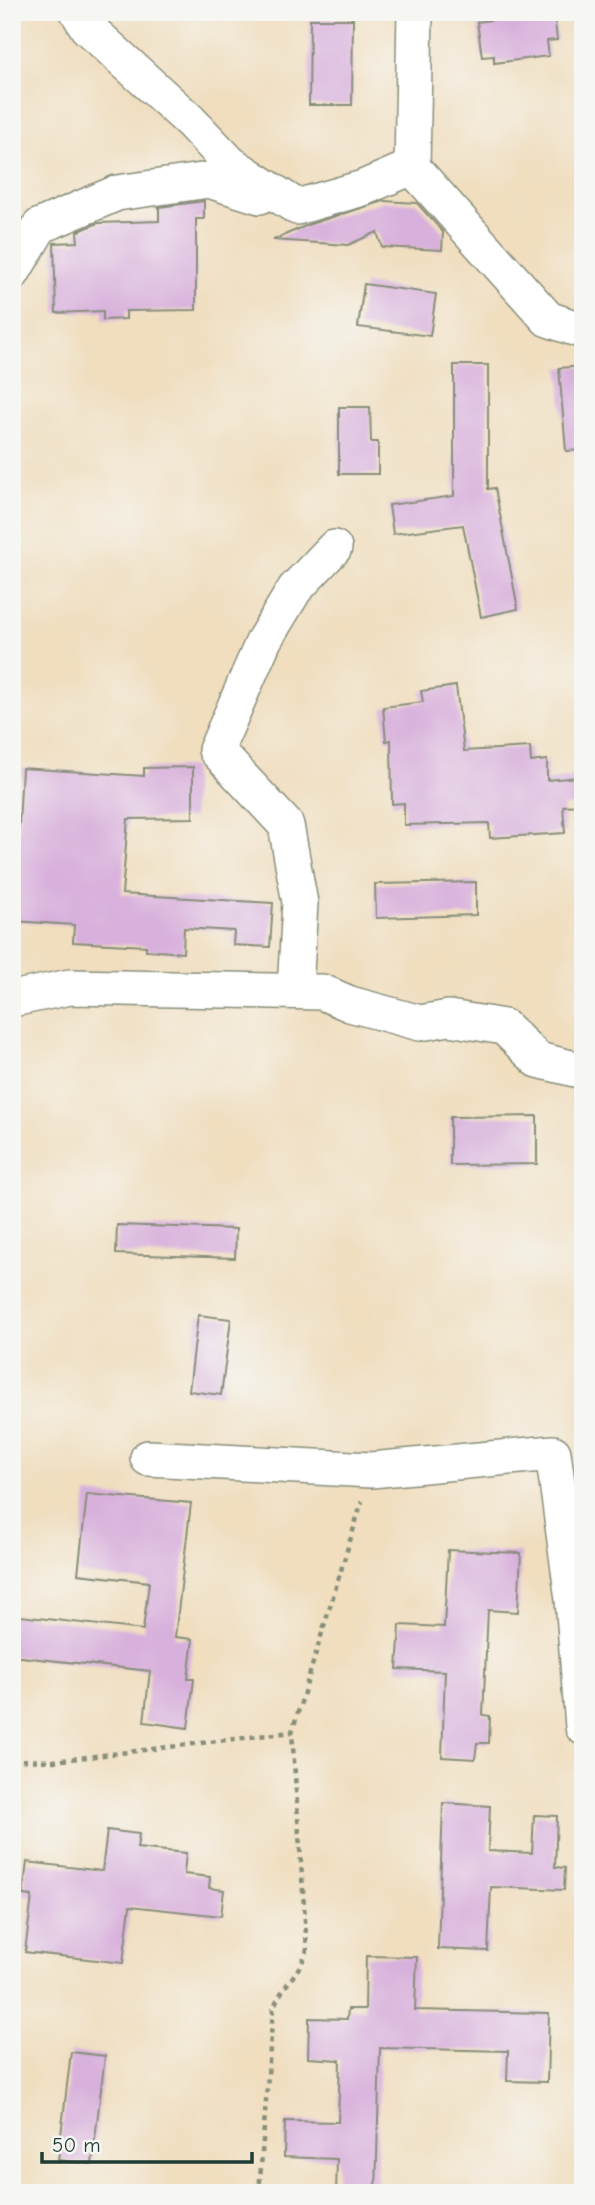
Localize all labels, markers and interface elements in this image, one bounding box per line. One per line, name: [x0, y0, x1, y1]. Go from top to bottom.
scale bar: [42, 2121, 252, 2165]
text: 50 m: [52, 2133, 101, 2157]

